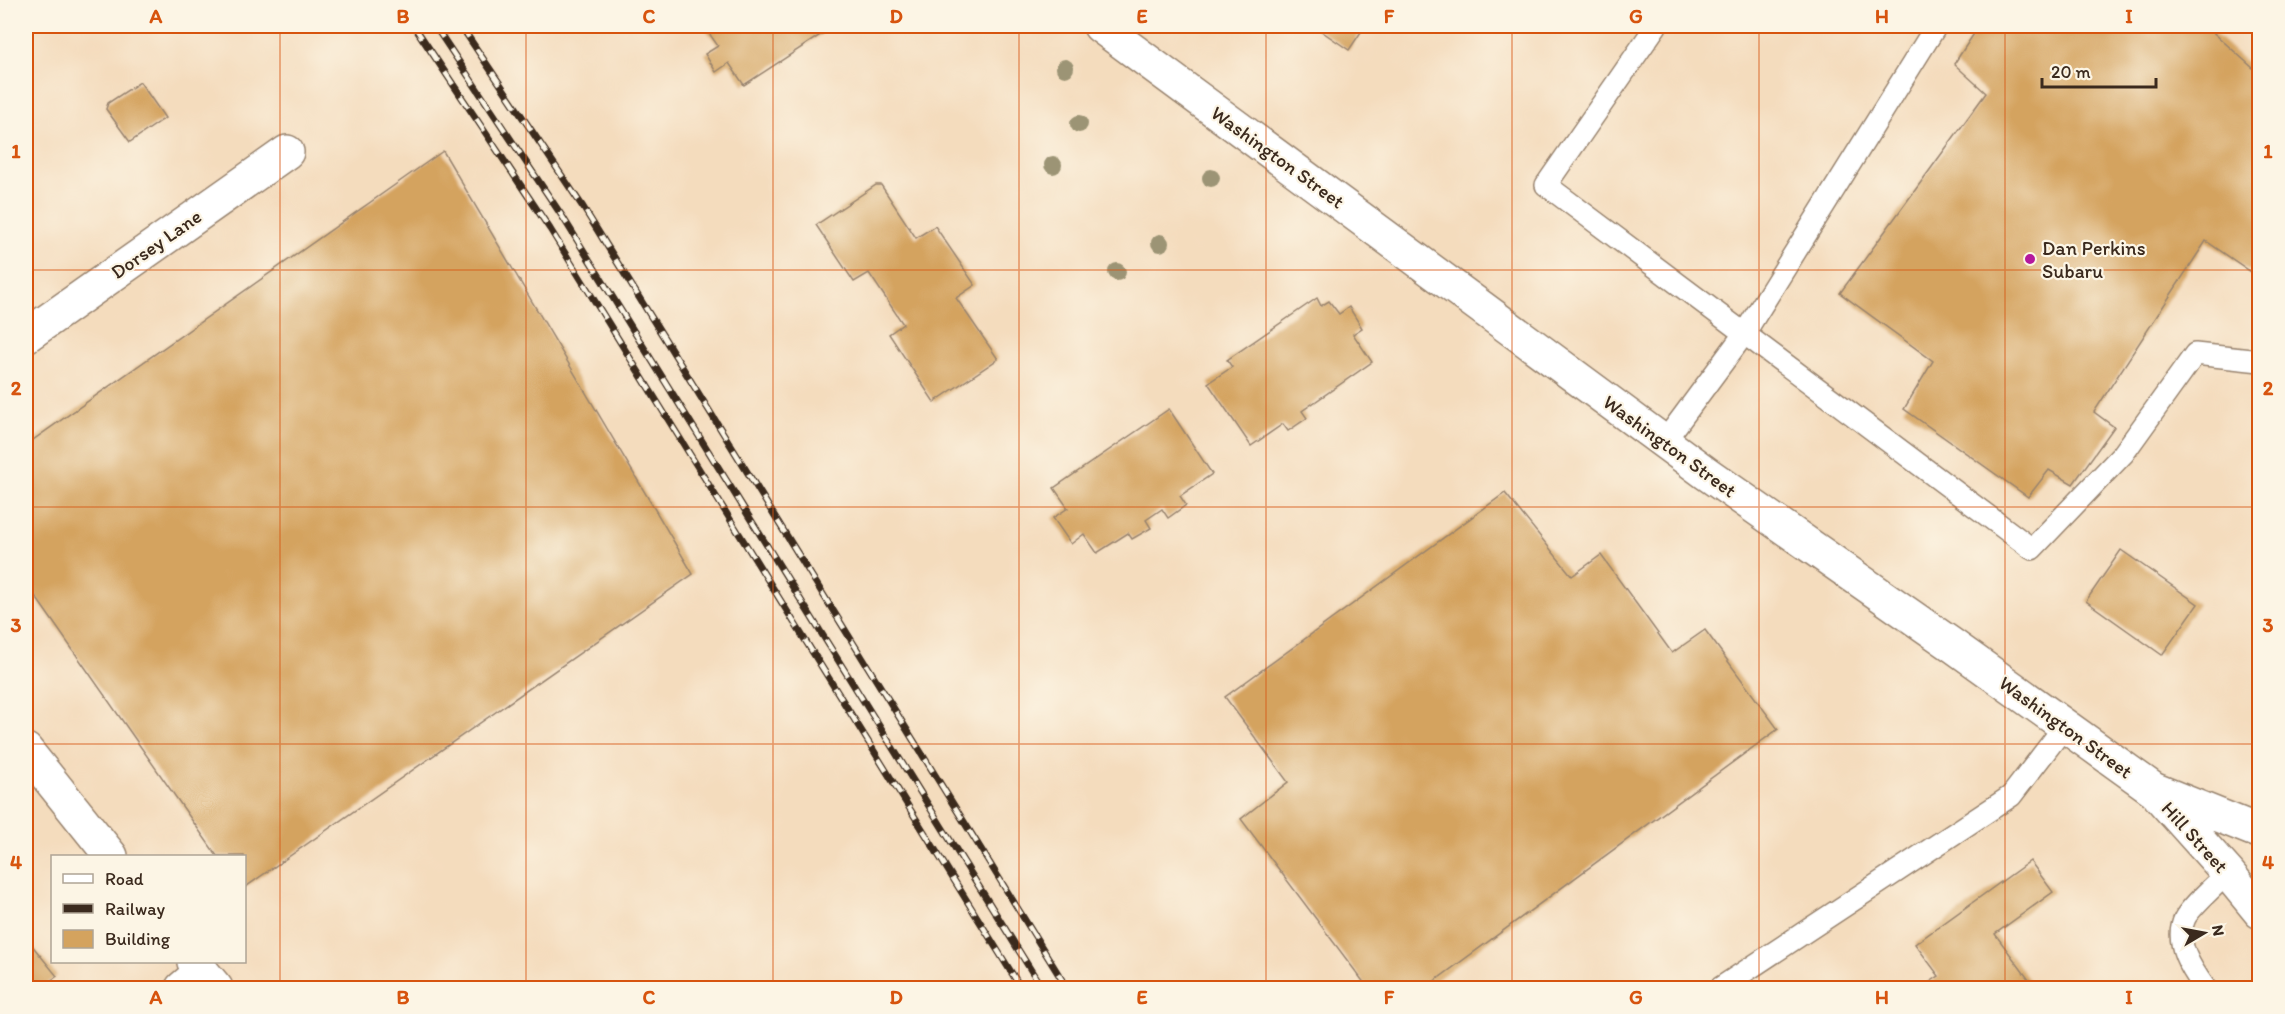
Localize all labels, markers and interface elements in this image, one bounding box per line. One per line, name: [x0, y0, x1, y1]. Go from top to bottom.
text: A: [149, 4, 163, 28]
text: B: [397, 4, 410, 28]
text: C: [643, 4, 656, 28]
text: D: [889, 4, 903, 28]
text: E: [1136, 4, 1148, 28]
text: F: [1384, 4, 1395, 28]
text: G: [1629, 4, 1643, 28]
text: H: [1875, 4, 1889, 28]
text: I: [2125, 4, 2133, 28]
scale bar: [2042, 51, 2156, 89]
text: 20 m: [2051, 61, 2091, 83]
street label: Washington Street: [1207, 101, 1349, 213]
text: 1: [11, 139, 21, 163]
text: 1: [2263, 139, 2273, 163]
street label: Dorsey Lane: [106, 204, 206, 284]
place label: Dan Perkins Subaru: [2042, 236, 2146, 283]
marker: Dan Perkins Subaru: [2023, 252, 2037, 266]
text: 2: [11, 376, 22, 400]
text: 2: [2263, 376, 2274, 400]
street label: Washington Street: [1599, 390, 1741, 502]
text: 3: [11, 613, 22, 637]
text: 3: [2263, 613, 2274, 637]
street label: Washington Street: [1995, 671, 2137, 783]
street label: Hill Street: [2157, 796, 2234, 878]
text: 4: [10, 850, 22, 874]
text: 4: [2262, 850, 2274, 874]
legend: [51, 855, 246, 963]
text: Road: [105, 868, 144, 890]
text: Railway: [105, 898, 166, 920]
north arrow: [2174, 903, 2234, 963]
text: N: [2208, 924, 2229, 937]
text: Building: [105, 928, 171, 950]
text: A: [149, 985, 163, 1009]
text: B: [397, 985, 410, 1009]
text: C: [643, 985, 656, 1009]
text: D: [889, 985, 903, 1009]
text: E: [1136, 985, 1148, 1009]
text: F: [1384, 985, 1395, 1009]
text: G: [1629, 985, 1643, 1009]
text: H: [1875, 985, 1889, 1009]
text: I: [2125, 985, 2133, 1009]

